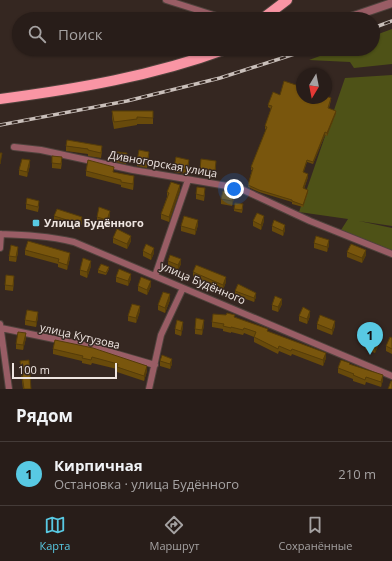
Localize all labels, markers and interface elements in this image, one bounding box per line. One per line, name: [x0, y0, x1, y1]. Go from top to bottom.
search box: [12, 12, 380, 56]
icon: search: [26, 23, 48, 45]
text: Поиск: [58, 24, 102, 44]
north arrow: [296, 68, 332, 104]
street label: Дивногорская улица: [107, 147, 219, 180]
your location: [224, 179, 244, 199]
place label: Улица Будённого: [44, 215, 144, 230]
marker: Улица Будённого: [31, 218, 41, 228]
street label: улица Будённого: [158, 258, 248, 307]
street label: улица Кутузова: [39, 319, 122, 352]
pin: 1: [357, 322, 383, 355]
scale bar: [12, 361, 117, 380]
text: 100 m: [18, 362, 50, 377]
text: Рядом: [16, 404, 73, 427]
text: Кирпичная: [54, 455, 143, 475]
text: 1: [25, 465, 33, 483]
text: 210 m: [338, 465, 376, 483]
text: Остановка · улица Будённого: [54, 475, 239, 493]
tab: Карта: [40, 514, 70, 553]
tab: Маршрут: [150, 514, 199, 553]
tab: Сохранённые: [279, 514, 352, 553]

